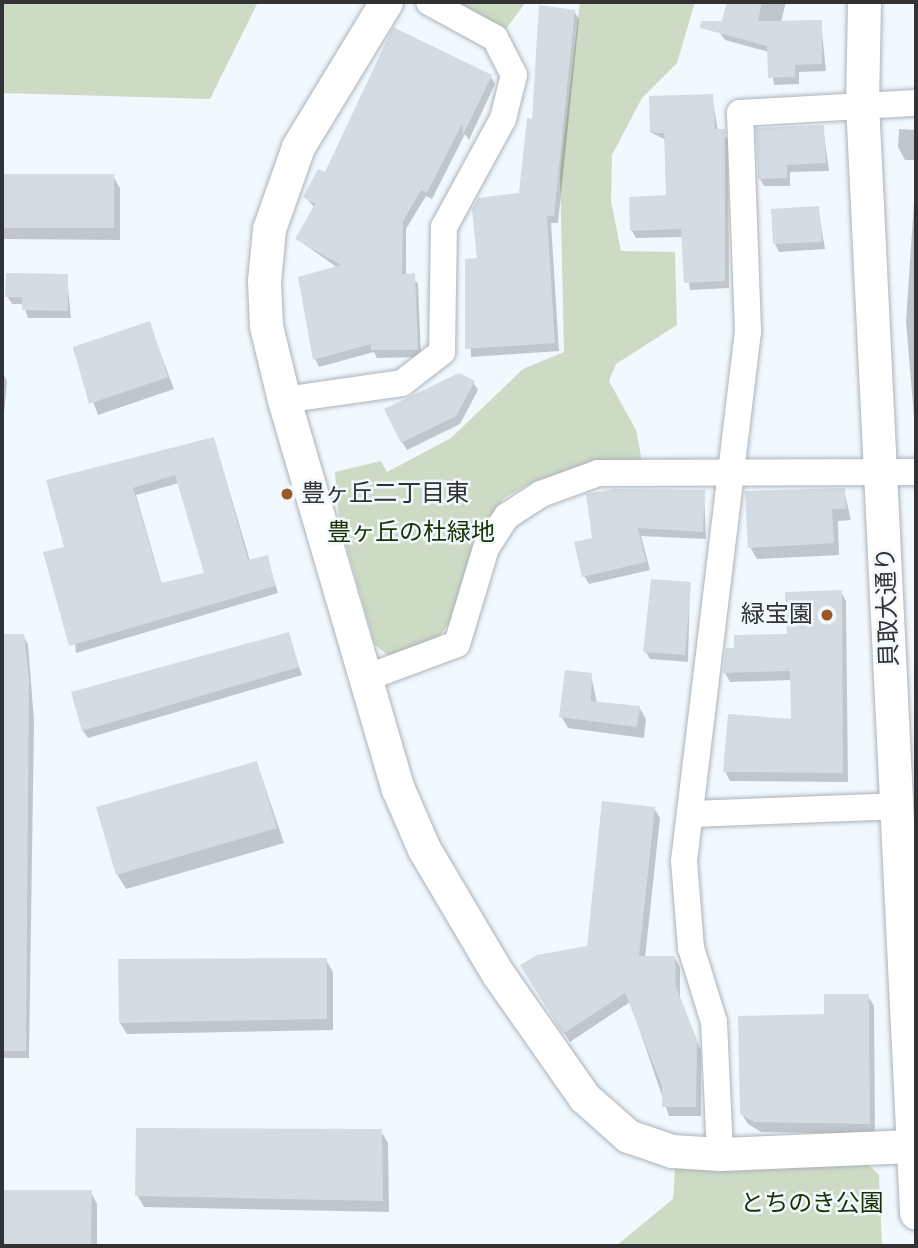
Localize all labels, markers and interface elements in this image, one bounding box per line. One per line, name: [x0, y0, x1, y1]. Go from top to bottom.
place label: 豊ヶ丘二丁目東: [301, 480, 469, 508]
marker: 豊ヶ丘二丁目東: [279, 486, 295, 502]
park label: 豊ヶ丘の杜緑地: [327, 519, 495, 547]
street label: 貝取大通り: [872, 547, 904, 667]
place label: 緑宝園: [741, 601, 813, 629]
marker: 緑宝園: [819, 607, 835, 623]
park label: とちのき公園: [740, 1190, 884, 1218]

